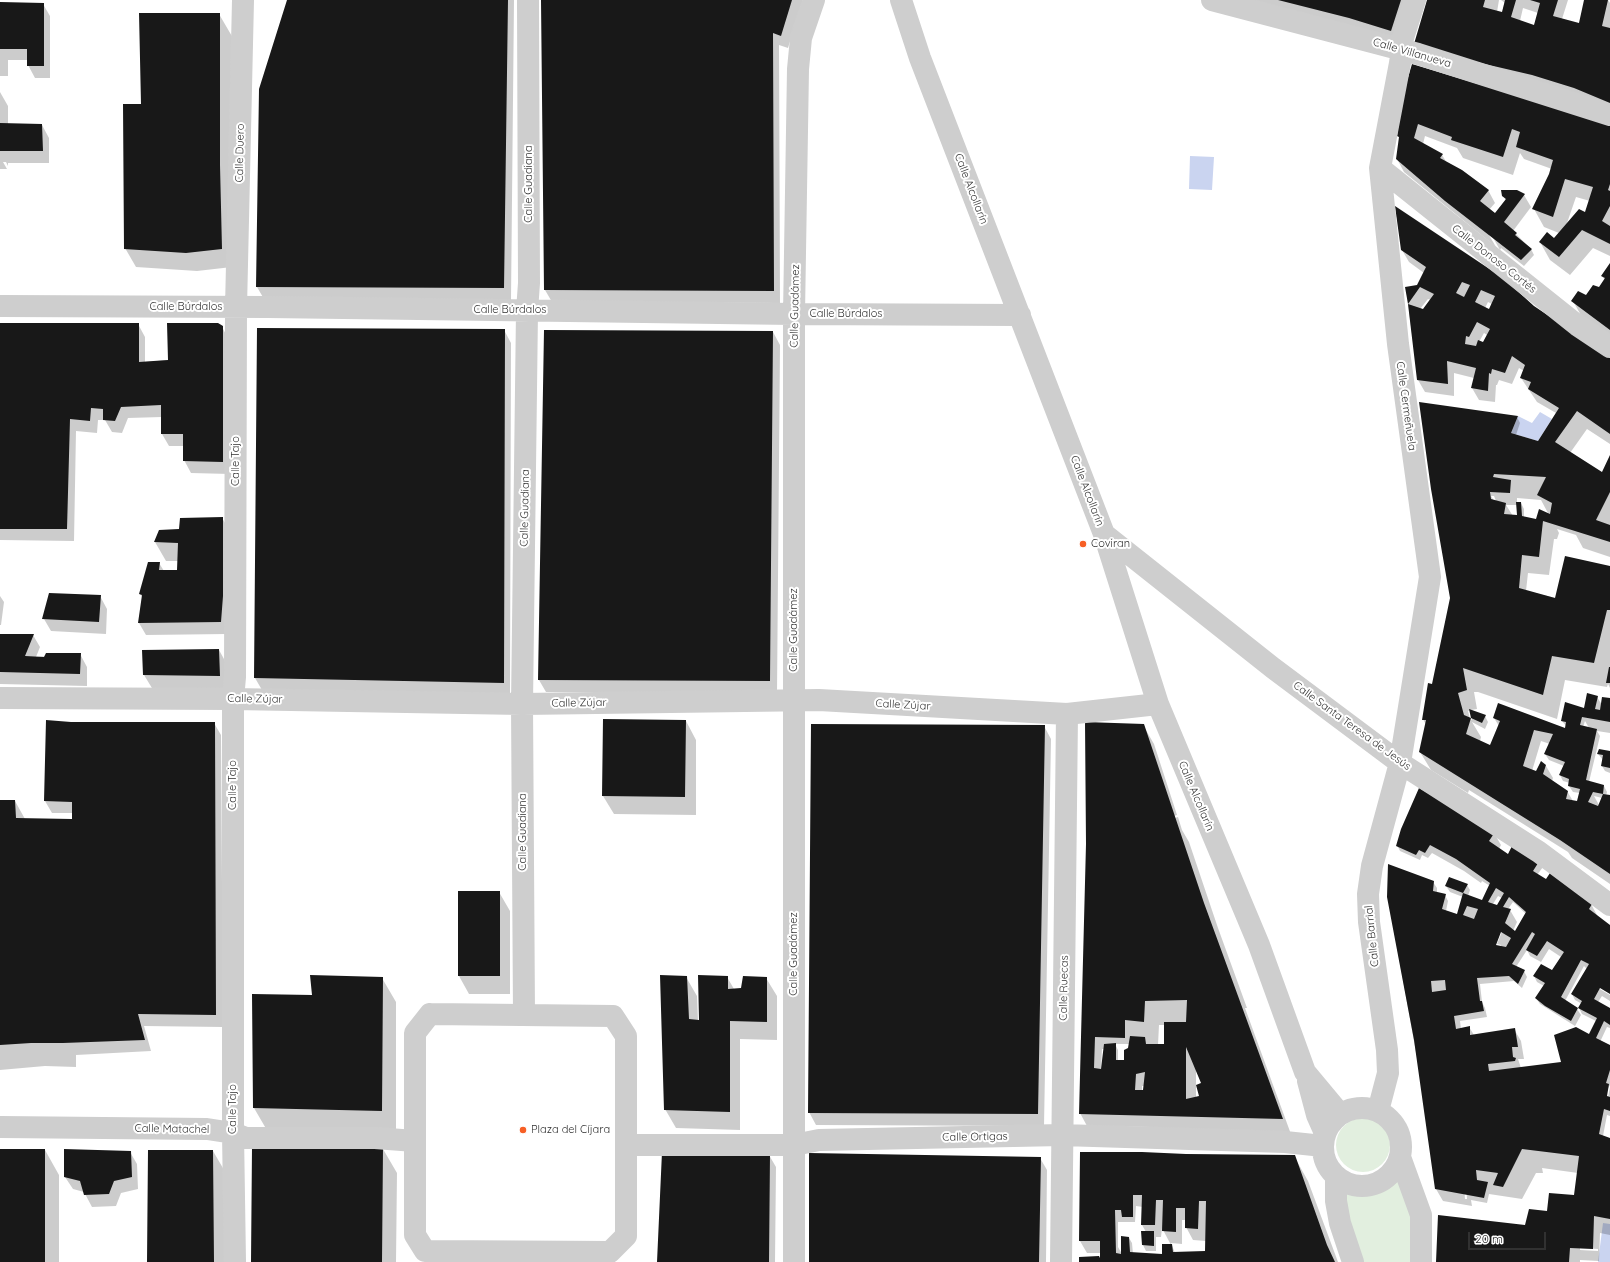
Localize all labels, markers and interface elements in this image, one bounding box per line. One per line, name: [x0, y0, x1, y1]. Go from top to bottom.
street label: Calle Villanueva: [1371, 36, 1453, 70]
street label: Calle Duero: [233, 123, 247, 183]
street label: Calle Guadiana: [522, 145, 536, 223]
street label: Calle Alcollarín: [951, 152, 991, 226]
street label: Calle Donoso Cortés: [1449, 222, 1539, 296]
street label: Calle Guadámez: [788, 264, 802, 348]
street label: Calle Búrdalos: [150, 300, 222, 314]
street label: Calle Búrdalos: [474, 303, 546, 317]
street label: Calle Búrdalos: [810, 307, 882, 321]
street label: Calle Cermeñuela: [1393, 361, 1419, 451]
street label: Calle Tajo: [229, 436, 243, 486]
street label: Calle Alcollarín: [1067, 454, 1107, 528]
street label: Calle Guadiana: [518, 469, 532, 547]
place label: Coviran: [1091, 537, 1130, 551]
marker: Coviran: [1078, 539, 1088, 549]
street label: Calle Guadámez: [787, 588, 801, 672]
street label: Calle Santa Teresa de Jesús: [1291, 679, 1413, 773]
street label: Calle Zújar: [227, 692, 283, 706]
street label: Calle Zújar: [551, 696, 607, 710]
street label: Calle Zújar: [875, 697, 931, 713]
street label: Calle Alcollarín: [1175, 759, 1217, 833]
street label: Calle Tajo: [226, 760, 240, 810]
street label: Calle Guadiana: [516, 793, 530, 871]
street label: Calle Barrial: [1362, 905, 1382, 967]
street label: Calle Guadámez: [787, 912, 801, 996]
street label: Calle Ruecas: [1057, 955, 1071, 1021]
street label: Calle Tajo: [226, 1084, 240, 1134]
street label: Calle Matachel: [134, 1122, 210, 1136]
place label: Plaza del Cíjara: [531, 1123, 610, 1137]
marker: Plaza del Cíjara: [518, 1125, 528, 1135]
street label: Calle Ortigas: [942, 1130, 1008, 1144]
scale bar: [1470, 1224, 1548, 1250]
text: 20 m: [1475, 1231, 1503, 1246]

